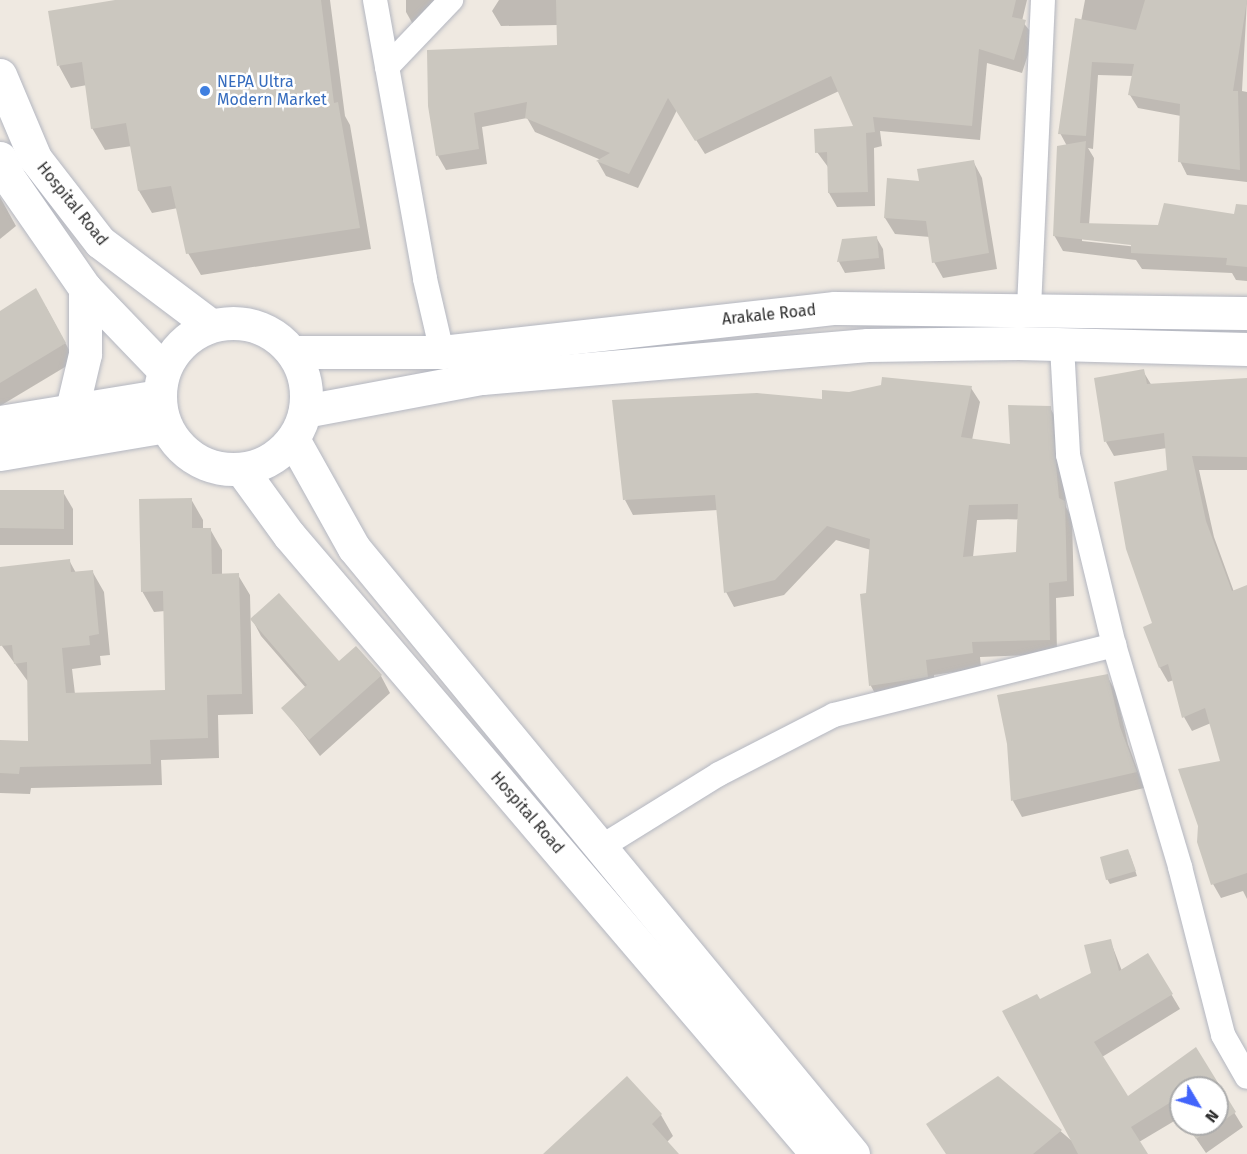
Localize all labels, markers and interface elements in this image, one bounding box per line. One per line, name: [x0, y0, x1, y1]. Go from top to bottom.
place label: NEPA Ultra Modern Market: [217, 72, 327, 110]
marker: NEPA Ultra Modern Market: [198, 84, 212, 98]
street label: Hospital Road: [33, 158, 111, 250]
street label: Arakale Road: [721, 301, 817, 329]
street label: Hospital Road: [486, 768, 568, 858]
north arrow: [1169, 1076, 1229, 1136]
text: N: [1201, 1106, 1223, 1126]

